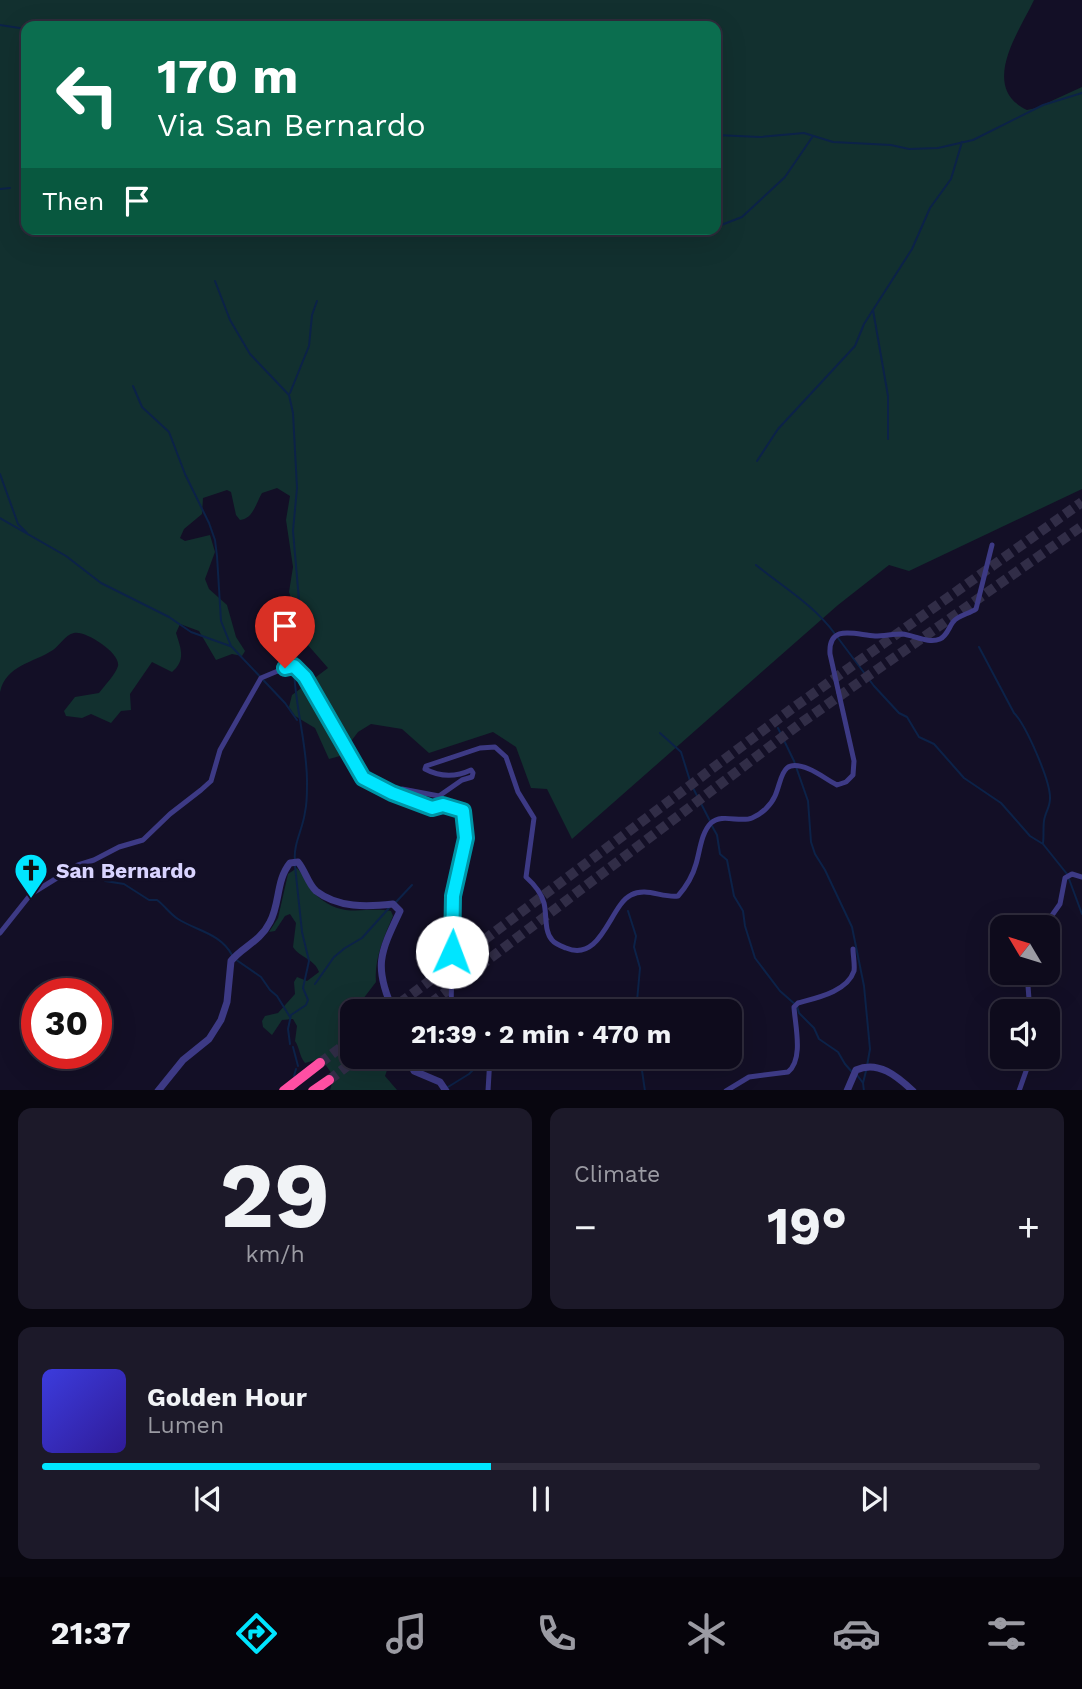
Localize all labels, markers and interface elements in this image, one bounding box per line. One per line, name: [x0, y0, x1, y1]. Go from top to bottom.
text: 170 m: [157, 47, 298, 105]
icon: left: [42, 49, 133, 140]
text: Via San Bernardo: [157, 106, 426, 144]
icon: arrive: [118, 182, 156, 220]
text: Then: [42, 186, 104, 216]
pin: [255, 596, 315, 668]
icon: arrive: [266, 607, 304, 645]
church icon: San Bernardo: [12, 851, 50, 900]
place label: San Bernardo: [56, 858, 196, 883]
position arrow: [415, 915, 489, 989]
north arrow: [990, 915, 1060, 985]
map controls: [990, 915, 1060, 1069]
speed limit sign: 30: [21, 978, 112, 1069]
button: sound: [990, 999, 1060, 1069]
text: 21:39 · 2 min · 470 m: [411, 1019, 671, 1049]
text: 29: [220, 1142, 330, 1249]
text: Climate: [574, 1161, 660, 1188]
text: 19°: [767, 1196, 847, 1257]
text: −: [574, 1205, 597, 1249]
text: +: [1017, 1205, 1040, 1249]
text: km/h: [245, 1241, 305, 1268]
text: Golden Hour: [147, 1382, 307, 1412]
text: Lumen: [147, 1412, 224, 1439]
icon: previous: [189, 1480, 227, 1518]
icon: pause: [522, 1480, 560, 1518]
icon: next: [855, 1480, 893, 1518]
icon: directions: [232, 1609, 281, 1658]
icon: music: [382, 1609, 431, 1658]
icon: phone: [532, 1609, 581, 1658]
icon: climate: [682, 1609, 731, 1658]
icon: car: [832, 1609, 881, 1658]
icon: filters: [982, 1609, 1031, 1658]
text: 21:37: [51, 1614, 131, 1652]

